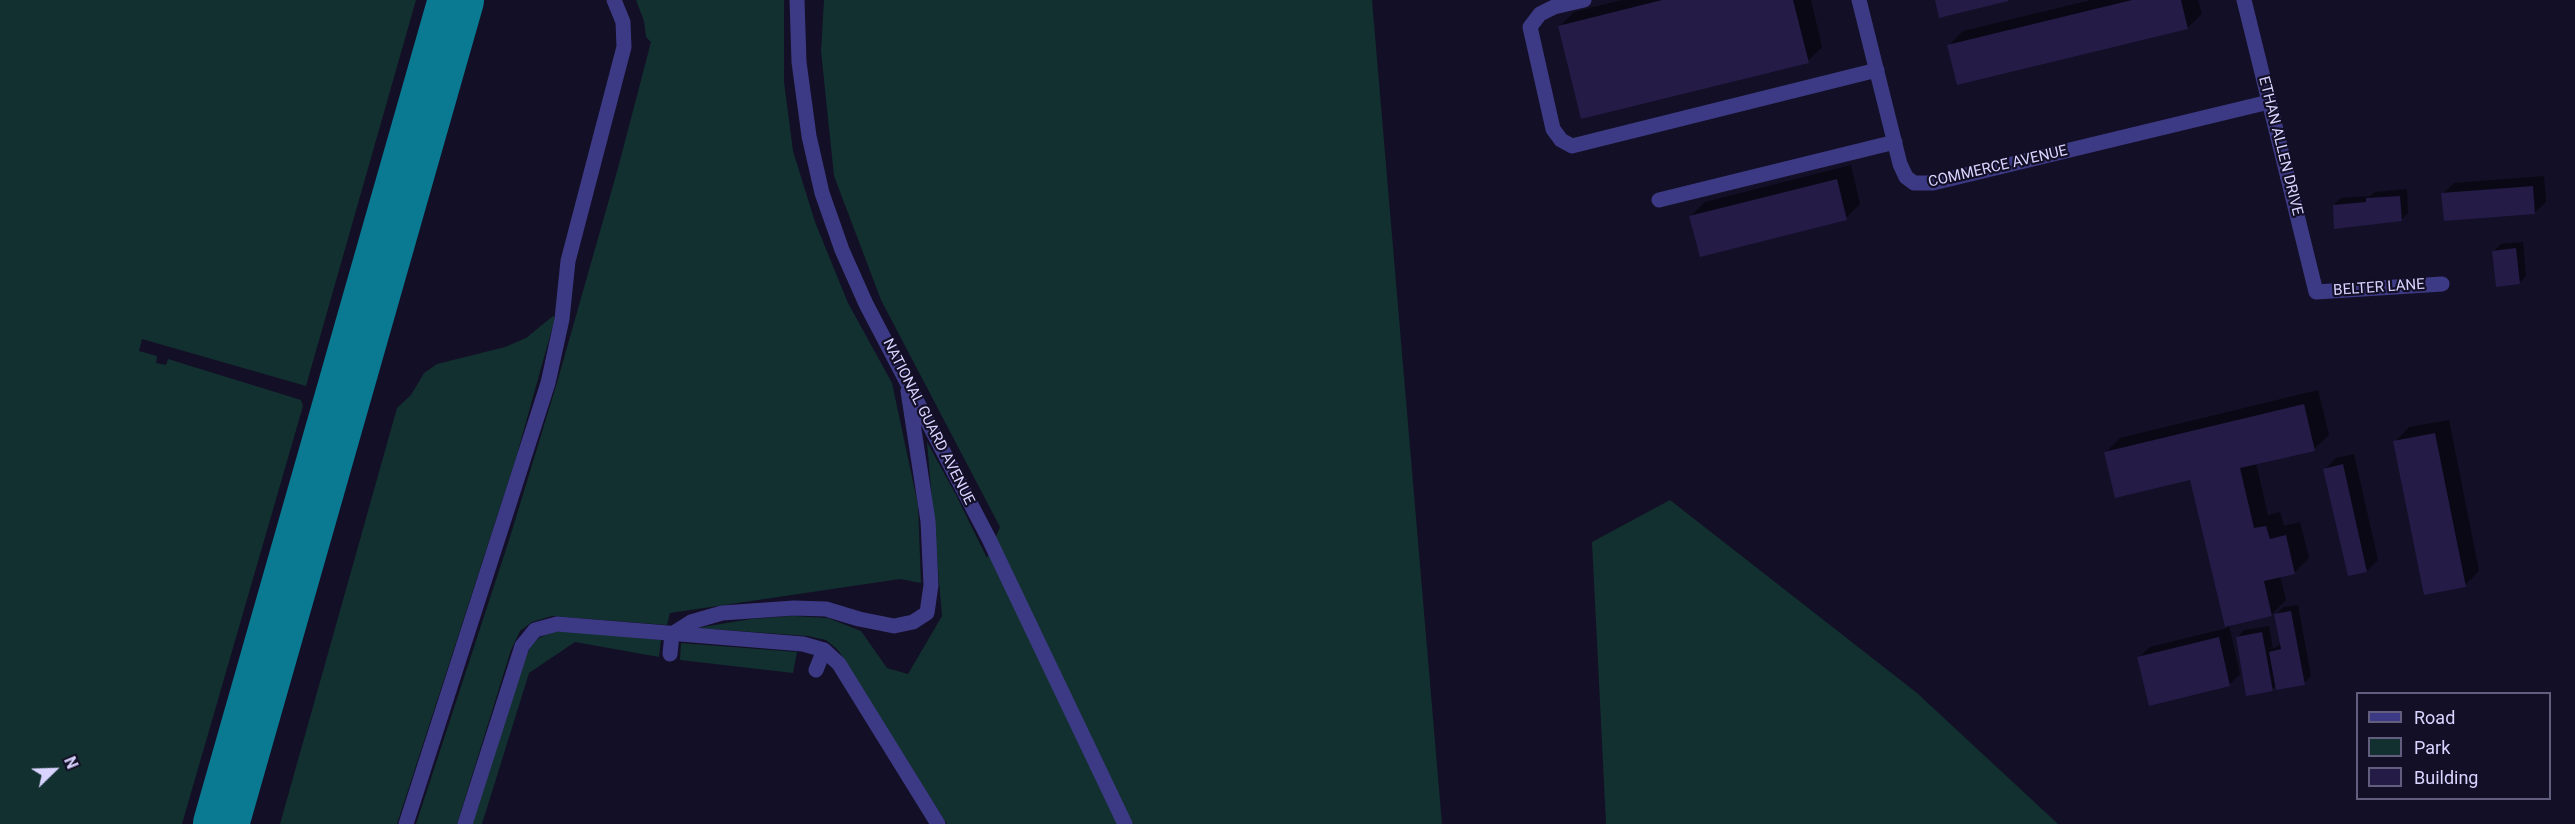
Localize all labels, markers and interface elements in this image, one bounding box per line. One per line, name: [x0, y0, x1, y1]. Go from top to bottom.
street label: ETHAN ALLEN DRIVE: [2254, 75, 2306, 217]
street label: COMMERCE AVENUE: [1927, 142, 2069, 192]
street label: BELTER LANE: [2333, 276, 2425, 300]
street label: NATIONAL GUARD AVENUE: [878, 336, 978, 508]
legend: [2356, 692, 2551, 800]
text: Road: [2414, 707, 2455, 728]
text: Park: [2414, 737, 2450, 758]
north arrow: [24, 740, 84, 800]
text: N: [60, 754, 82, 772]
text: Building: [2414, 767, 2478, 788]

